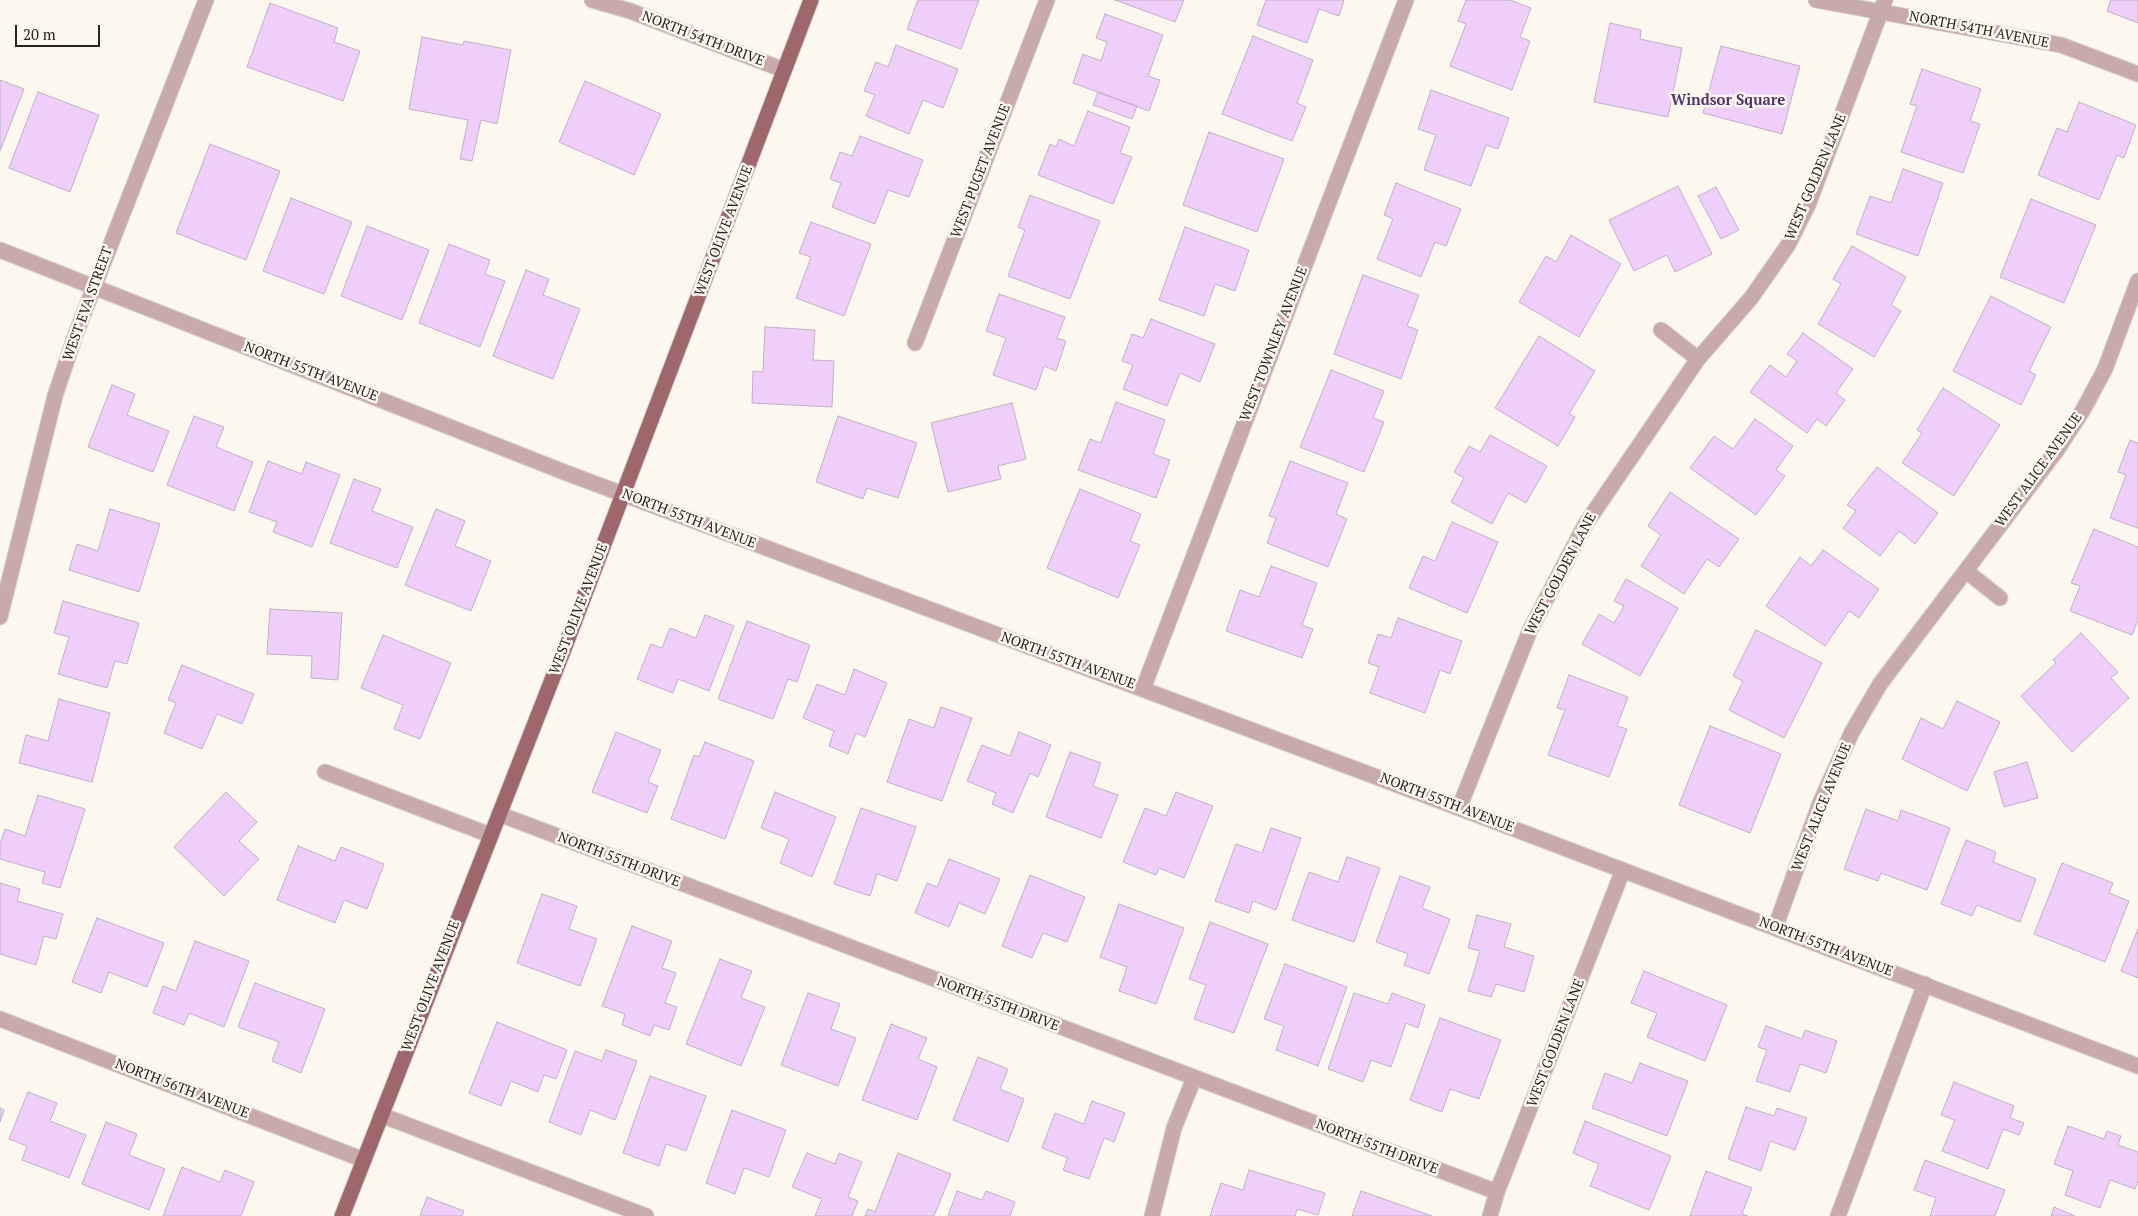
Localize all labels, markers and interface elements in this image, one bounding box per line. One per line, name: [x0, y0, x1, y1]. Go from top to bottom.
street label: NORTH 54TH DRIVE: [639, 8, 767, 70]
street label: NORTH 54TH AVENUE: [1908, 8, 2050, 52]
scale bar: [18, 15, 102, 47]
text: 20 m: [23, 24, 56, 44]
district label: Windsor Square: [1671, 92, 1785, 110]
street label: WEST PUGET AVENUE: [948, 102, 1014, 240]
street label: WEST GOLDEN LANE: [1782, 111, 1850, 243]
street label: WEST OLIVE AVENUE: [691, 163, 757, 299]
street label: WEST EVA STREET: [60, 245, 116, 363]
street label: WEST TOWNLEY AVENUE: [1237, 264, 1311, 424]
street label: NORTH 55TH AVENUE: [242, 339, 380, 405]
street label: WEST ALICE AVENUE: [1992, 410, 2086, 530]
street label: NORTH 55TH AVENUE: [620, 486, 758, 552]
street label: WEST GOLDEN LANE: [1522, 510, 1600, 638]
street label: WEST OLIVE AVENUE: [546, 541, 612, 677]
street label: NORTH 55TH AVENUE: [998, 629, 1138, 693]
street label: WEST ALICE AVENUE: [1789, 740, 1855, 874]
street label: NORTH 55TH AVENUE: [1378, 770, 1516, 836]
street label: NORTH 55TH DRIVE: [555, 829, 683, 891]
street label: NORTH 55TH AVENUE: [1757, 914, 1895, 980]
street label: WEST OLIVE AVENUE: [398, 918, 464, 1054]
street label: NORTH 55TH DRIVE: [934, 973, 1062, 1035]
street label: WEST GOLDEN LANE: [1524, 977, 1588, 1109]
street label: NORTH 56TH AVENUE: [113, 1056, 251, 1122]
street label: NORTH 55TH DRIVE: [1313, 1116, 1441, 1178]

